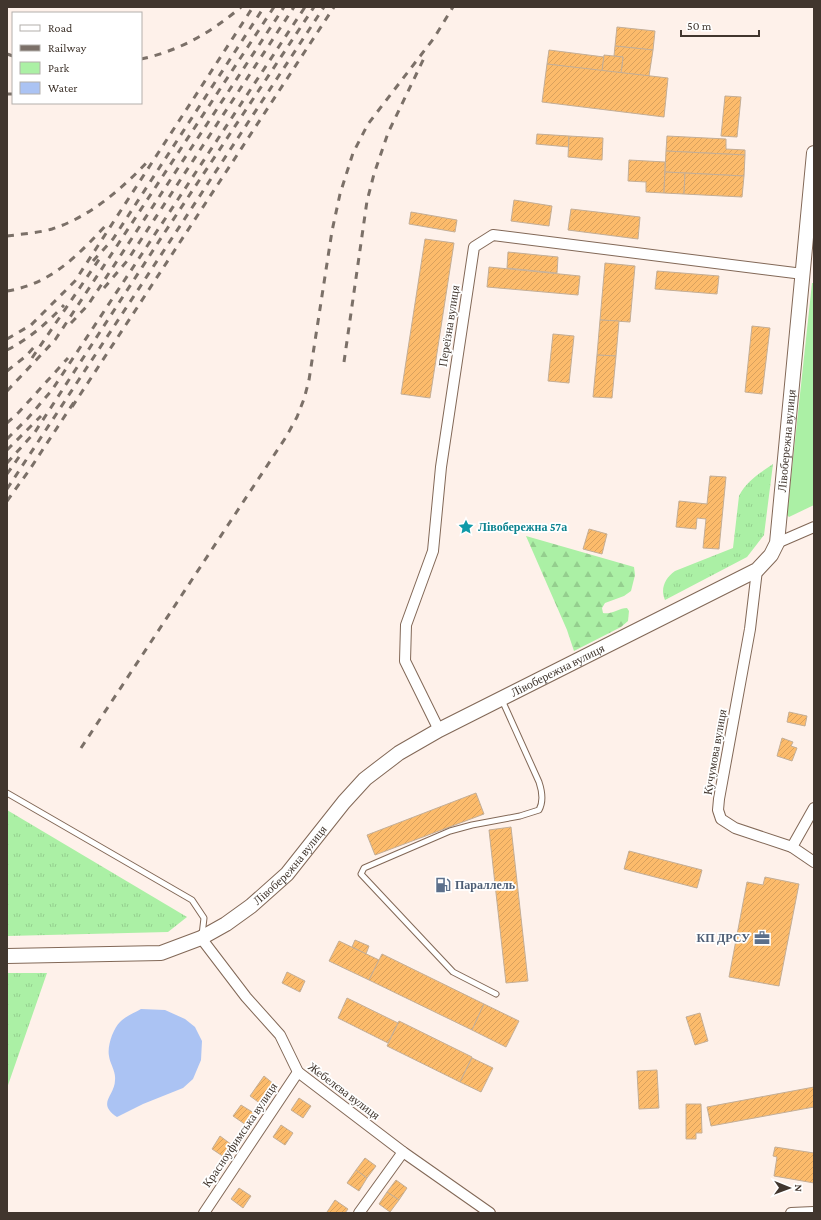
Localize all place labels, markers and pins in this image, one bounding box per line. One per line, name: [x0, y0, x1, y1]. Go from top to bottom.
place icon: Лівобережна 57а: [457, 518, 475, 536]
place label: Лівобережна 57а: [478, 520, 567, 534]
fuel station icon: Параллель: [434, 876, 452, 894]
place label: Параллель: [455, 878, 516, 892]
office icon: КП ДРСУ: [753, 929, 771, 947]
place label: КП ДРСУ: [697, 931, 750, 945]

